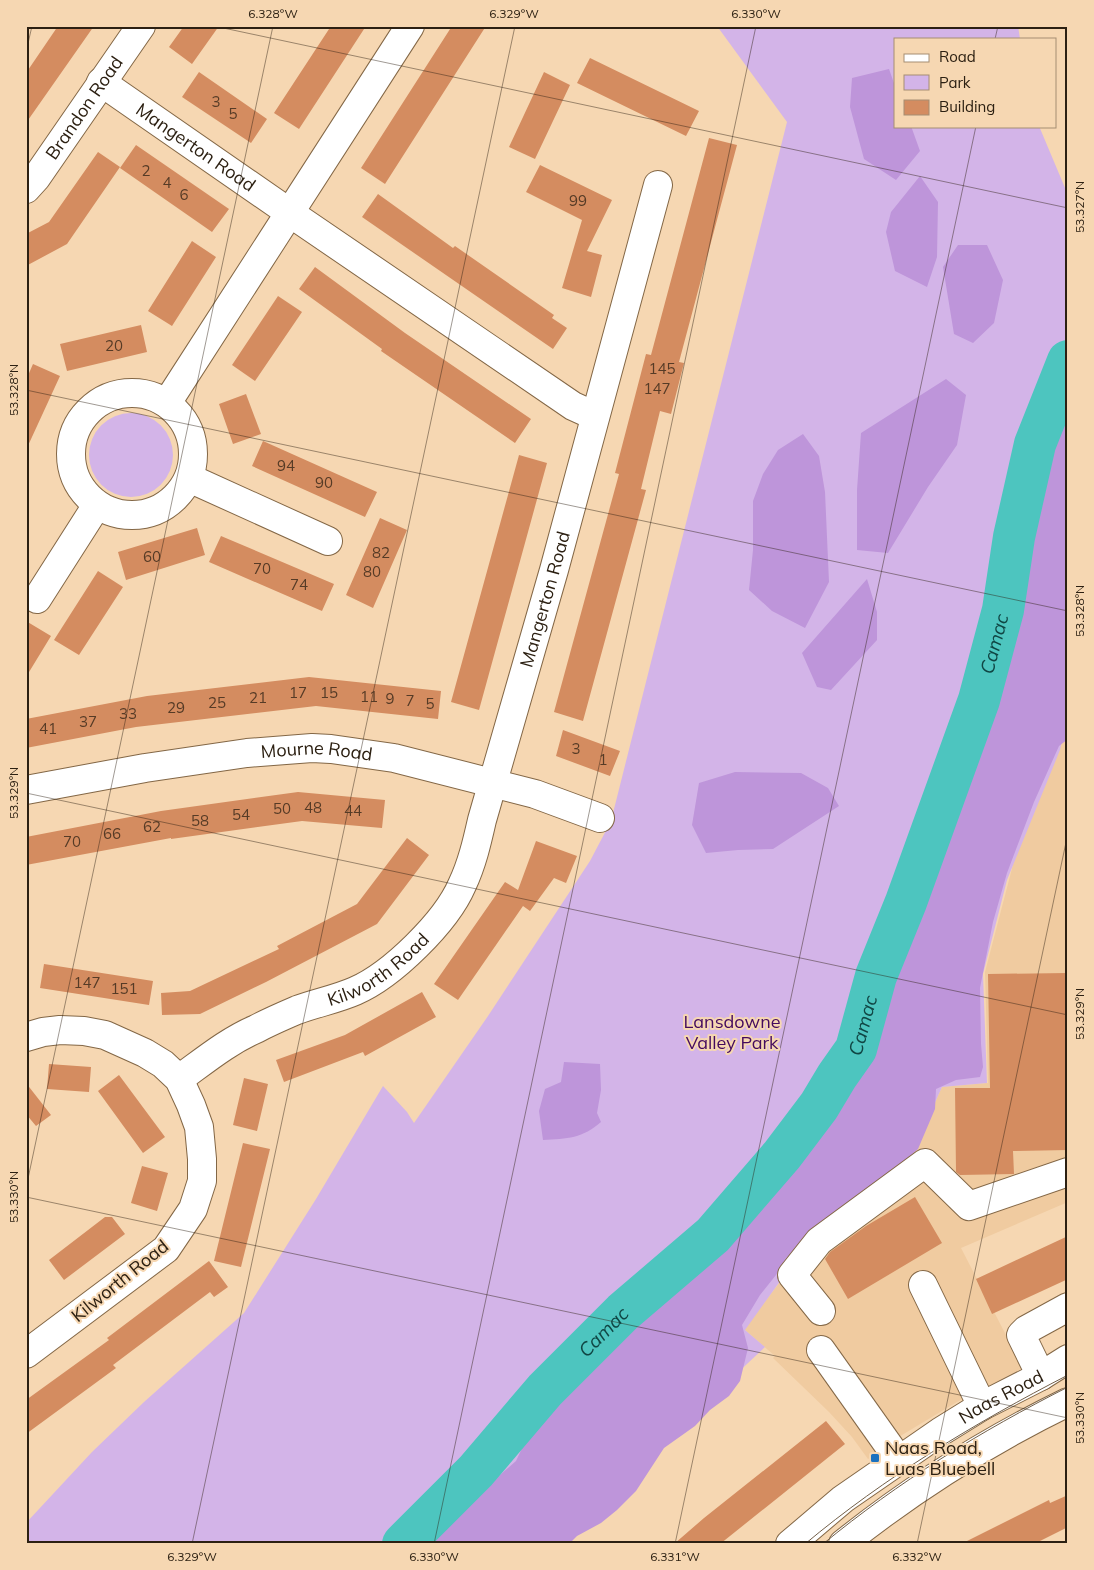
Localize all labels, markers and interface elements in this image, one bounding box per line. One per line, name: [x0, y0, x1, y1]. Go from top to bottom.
text: 6.328°W: [248, 6, 298, 21]
text: 6.329°W: [489, 6, 539, 21]
text: 6.330°W: [731, 6, 781, 21]
legend: [894, 38, 1056, 128]
text: Road: [939, 47, 976, 66]
street label: Brandon Road: [40, 52, 128, 164]
text: Park: [939, 73, 971, 92]
house number: 3: [211, 92, 221, 111]
text: Building: [939, 97, 995, 116]
street label: Mangerton Road: [132, 98, 260, 197]
house number: 5: [228, 104, 238, 123]
house number: 2: [141, 161, 151, 180]
house number: 4: [162, 173, 172, 192]
text: 53.327°N: [1072, 181, 1087, 233]
house number: 6: [179, 185, 189, 204]
house number: 99: [569, 191, 587, 210]
house number: 20: [105, 336, 123, 355]
house number: 145: [648, 359, 676, 378]
text: 53.328°N: [6, 364, 21, 416]
house number: 147: [643, 379, 671, 398]
house number: 94: [277, 456, 295, 475]
house number: 90: [315, 473, 333, 492]
street label: Mangerton Road: [515, 529, 575, 670]
house number: 82: [372, 543, 390, 562]
house number: 60: [143, 547, 161, 566]
house number: 70: [253, 559, 271, 578]
house number: 80: [363, 562, 381, 581]
house number: 74: [290, 575, 308, 594]
text: 53.328°N: [1072, 585, 1087, 637]
water label: Camac: [974, 610, 1014, 677]
house number: 17: [289, 683, 307, 702]
house number: 15: [320, 683, 338, 702]
house number: 11: [360, 687, 378, 706]
house number: 21: [249, 688, 267, 707]
house number: 9: [385, 689, 395, 708]
house number: 7: [405, 691, 415, 710]
house number: 25: [208, 693, 226, 712]
house number: 5: [425, 694, 435, 713]
house number: 29: [167, 698, 185, 717]
house number: 33: [119, 704, 137, 723]
house number: 37: [79, 712, 97, 731]
house number: 41: [39, 719, 57, 738]
street label: Mourne Road: [260, 736, 374, 766]
house number: 3: [571, 739, 581, 758]
house number: 1: [598, 750, 608, 769]
text: 53.329°N: [6, 767, 21, 819]
house number: 48: [304, 798, 322, 817]
house number: 50: [273, 799, 291, 818]
house number: 44: [344, 801, 362, 820]
house number: 54: [232, 805, 250, 824]
house number: 58: [191, 811, 209, 830]
house number: 62: [143, 817, 161, 836]
house number: 66: [103, 824, 121, 843]
house number: 70: [63, 832, 81, 851]
street label: Kilworth Road: [325, 928, 434, 1011]
house number: 147: [73, 973, 101, 992]
house number: 151: [110, 979, 138, 998]
text: 53.329°N: [1072, 988, 1087, 1040]
water label: Camac: [843, 992, 882, 1058]
park label: Lansdowne Valley Park: [683, 1010, 781, 1054]
text: 53.330°N: [6, 1171, 21, 1223]
street label: Kilworth Road: [66, 1234, 173, 1327]
water label: Camac: [573, 1301, 634, 1362]
street label: Naas Road: [954, 1365, 1047, 1429]
text: 53.330°N: [1072, 1392, 1087, 1444]
place label: Naas Road, Luas Bluebell: [885, 1436, 995, 1480]
marker: Naas Road, Luas Bluebell: [869, 1452, 881, 1464]
text: 6.329°W: [167, 1549, 217, 1564]
text: 6.330°W: [409, 1549, 459, 1564]
text: 6.331°W: [650, 1549, 700, 1564]
text: 6.332°W: [892, 1549, 942, 1564]

